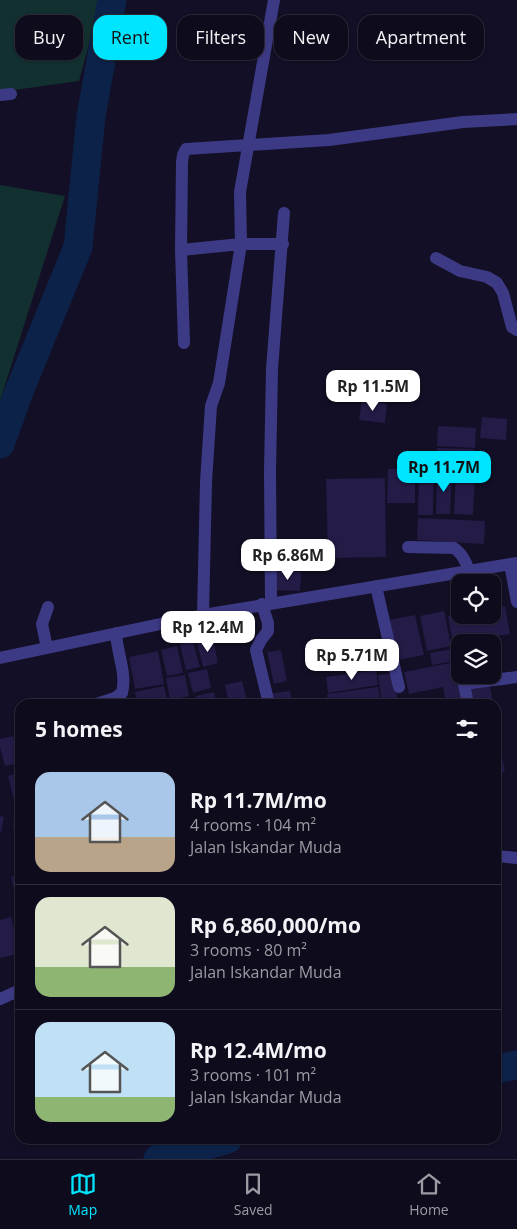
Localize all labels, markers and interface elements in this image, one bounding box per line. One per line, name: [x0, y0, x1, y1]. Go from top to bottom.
chip: Buy: [15, 15, 83, 60]
chip: Rent: [93, 15, 167, 60]
chip: Filters: [177, 15, 264, 60]
chip: New: [274, 15, 348, 60]
chip: Apartment: [358, 15, 484, 60]
pin: Rp 11.5M: [321, 370, 425, 412]
text: Rp 11.5M: [337, 375, 409, 397]
pin: Rp 11.7M: [392, 450, 496, 493]
text: Rp 11.7M: [408, 456, 480, 478]
pin: Rp 6.86M: [236, 538, 340, 581]
text: Rp 6.86M: [252, 544, 324, 566]
map controls: [451, 574, 501, 684]
button: locate: [451, 574, 501, 624]
pin: Rp 12.4M: [156, 610, 260, 653]
text: Rp 12.4M: [172, 616, 244, 638]
button: layers: [451, 634, 501, 684]
pin: Rp 5.71M: [300, 638, 404, 681]
text: Rp 5.71M: [316, 644, 388, 666]
text: 5 homes: [35, 715, 123, 743]
icon: filters: [453, 715, 481, 743]
text: Rp 11.7M/mo: [190, 786, 327, 814]
icon: home: [75, 792, 135, 852]
text: 4 rooms · 104 m²: [190, 814, 316, 836]
text: Jalan Iskandar Muda: [190, 836, 342, 858]
text: Rp 6,860,000/mo: [190, 911, 361, 939]
icon: home: [75, 917, 135, 977]
text: 3 rooms · 80 m²: [190, 939, 307, 961]
text: Jalan Iskandar Muda: [190, 961, 342, 983]
text: Rp 12.4M/mo: [190, 1036, 327, 1064]
icon: home: [75, 1042, 135, 1102]
text: 3 rooms · 101 m²: [190, 1064, 316, 1086]
text: Jalan Iskandar Muda: [190, 1086, 342, 1108]
tab: Map: [68, 1170, 97, 1219]
tab: Saved: [234, 1170, 273, 1219]
tab: Home: [409, 1170, 449, 1219]

